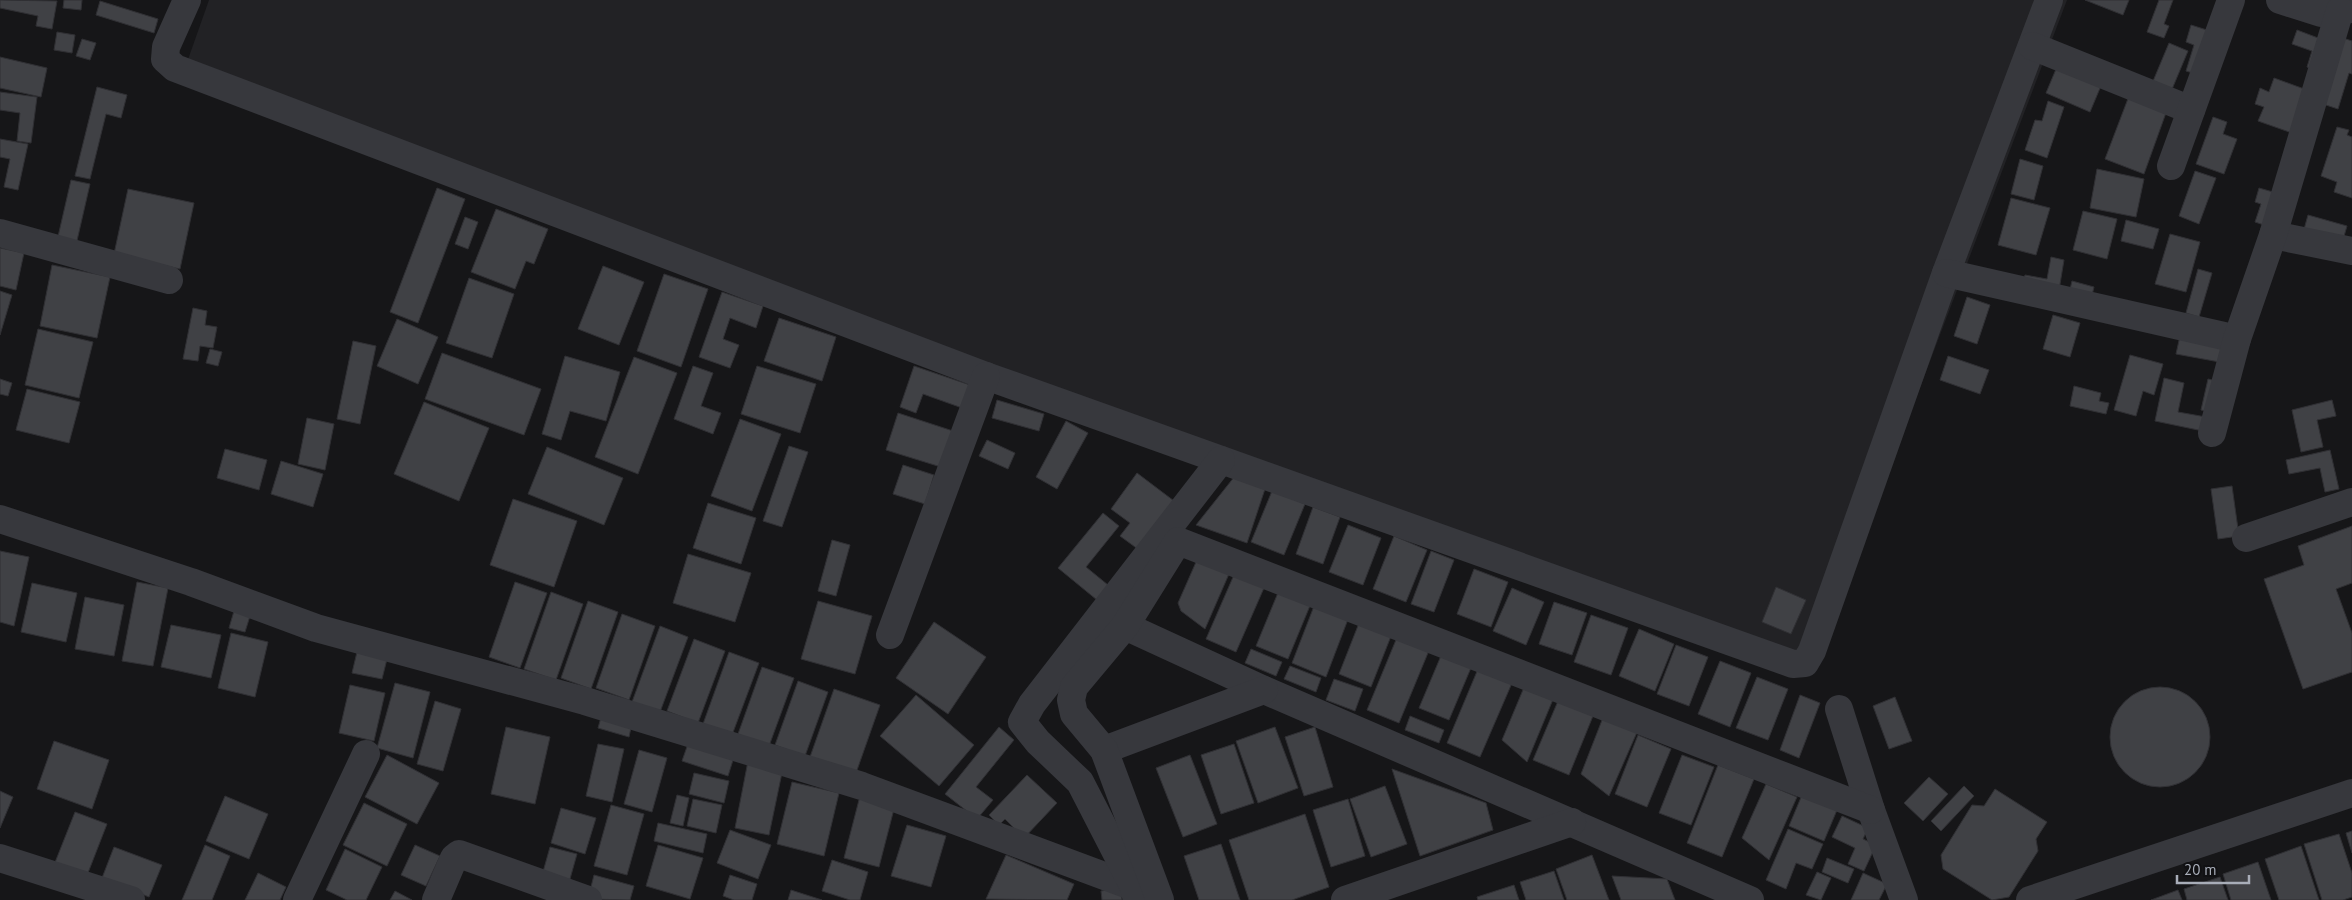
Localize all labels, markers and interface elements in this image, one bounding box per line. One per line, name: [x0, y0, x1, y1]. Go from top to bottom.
scale bar: [2177, 852, 2250, 884]
text: 20 m: [2184, 860, 2217, 879]

